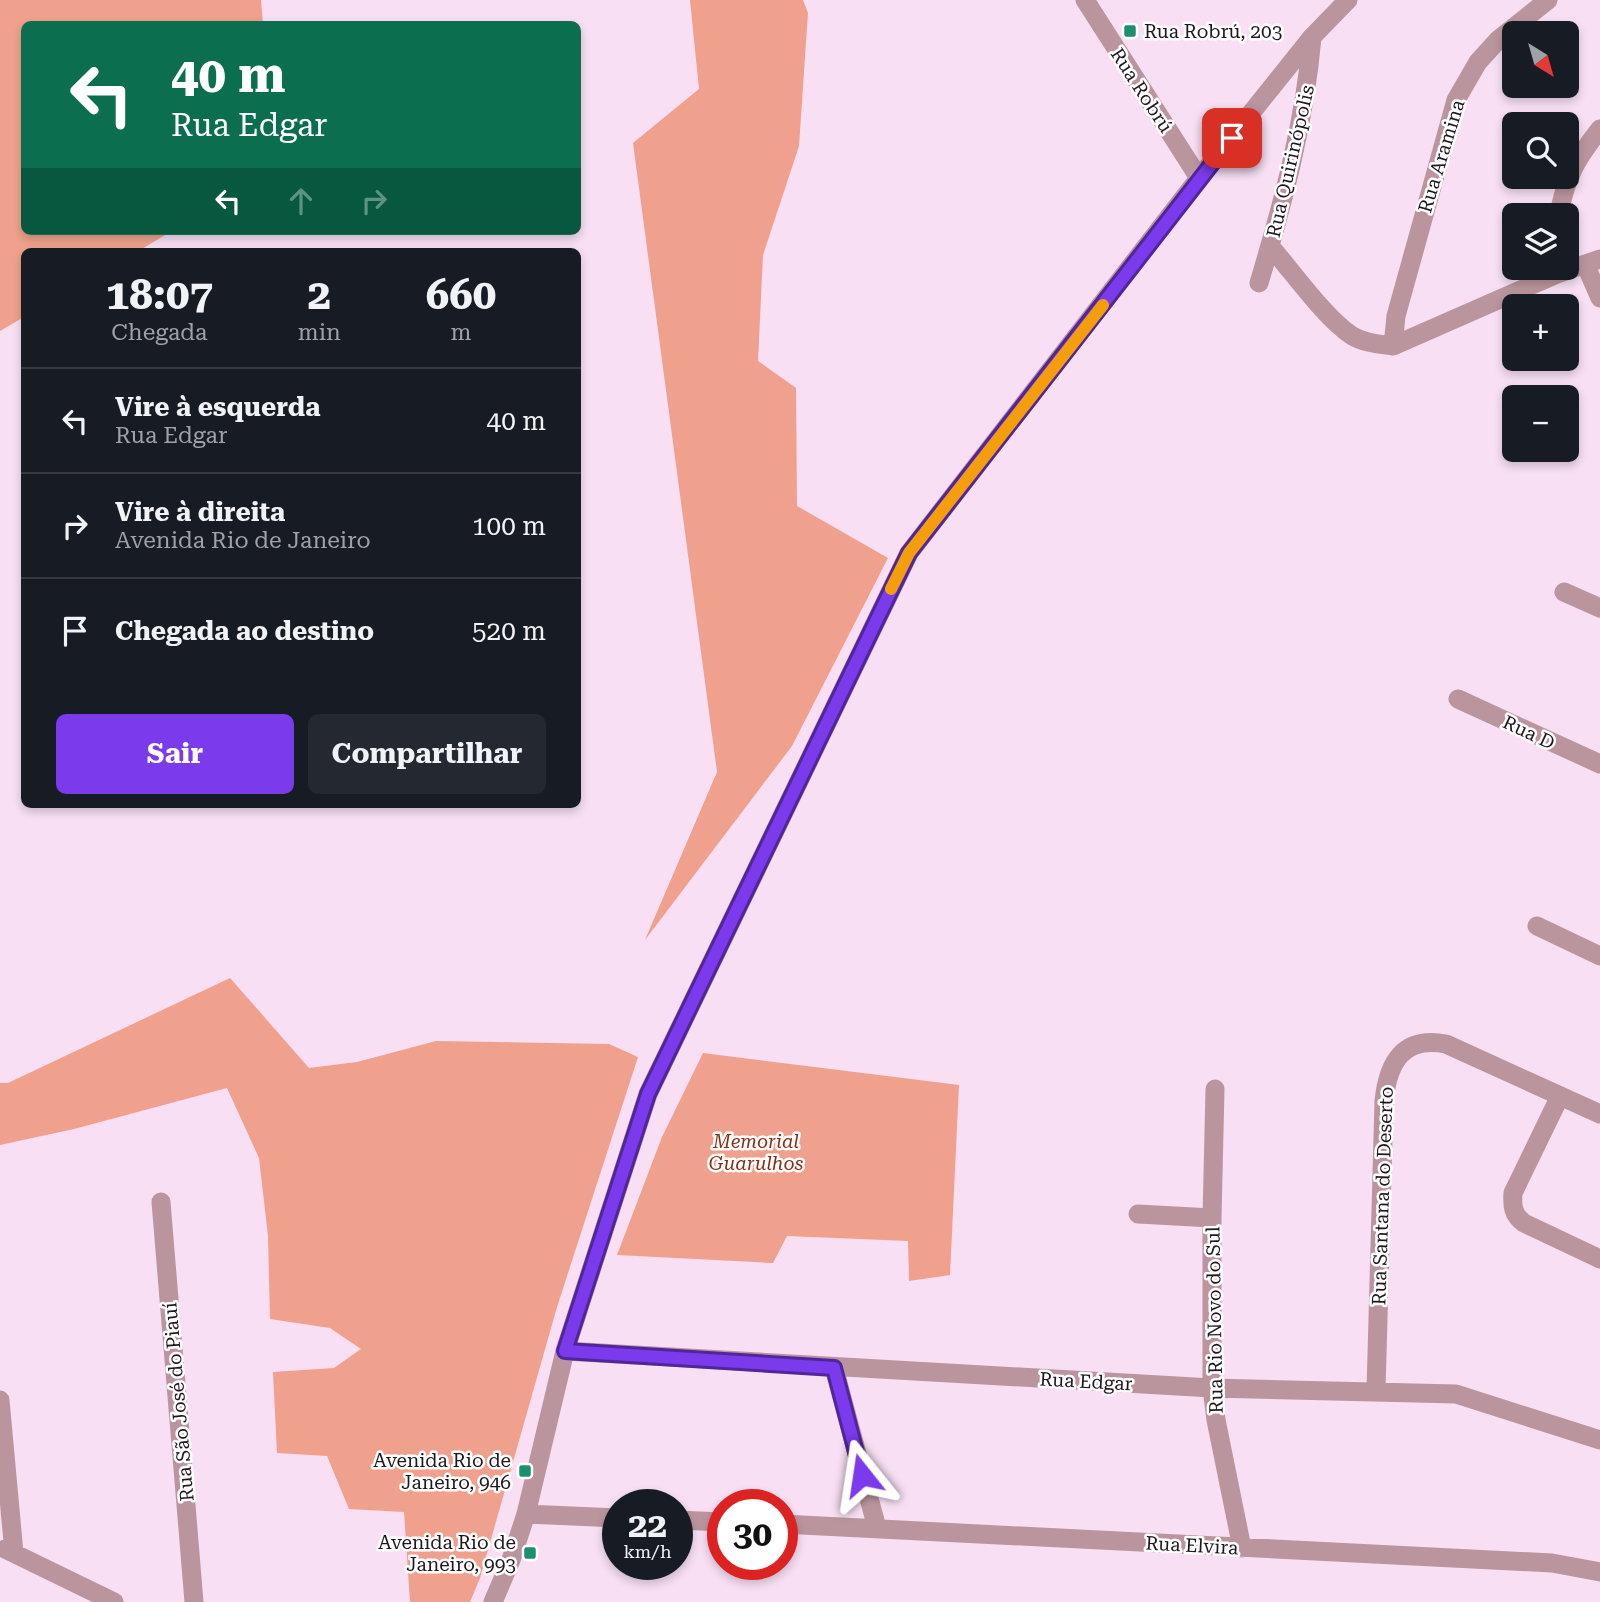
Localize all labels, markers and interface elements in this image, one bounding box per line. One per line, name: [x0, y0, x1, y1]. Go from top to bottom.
place label: Rua Robrú, 203: [1144, 20, 1282, 43]
north arrow: [1502, 21, 1578, 98]
map controls: [1502, 21, 1579, 462]
marker: Rua Robrú, 203: [1122, 23, 1138, 39]
street label: Rua Robrú: [1106, 44, 1178, 137]
text: 40 m: [171, 47, 286, 104]
icon: left: [56, 49, 147, 140]
street label: Rua Quirinópolis: [1262, 83, 1319, 240]
street label: Rua Aramina: [1413, 96, 1470, 215]
text: Rua Edgar: [171, 106, 327, 144]
pin: [1202, 108, 1262, 168]
button: search: [1502, 112, 1579, 189]
icon: arrive: [1213, 119, 1251, 157]
icon: left: [209, 182, 247, 220]
icon: ahead: [282, 182, 320, 220]
icon: right: [355, 182, 393, 220]
button: layers: [1502, 203, 1579, 280]
text: 18:07: [106, 270, 213, 319]
text: 2: [308, 270, 331, 319]
text: 660: [426, 270, 496, 319]
button: +: [1502, 294, 1579, 371]
text: Chegada: [111, 319, 207, 346]
text: min: [298, 319, 341, 346]
text: m: [450, 319, 471, 346]
button: −: [1502, 385, 1579, 462]
text: Vire à esquerda: [115, 392, 320, 422]
icon: left: [56, 402, 94, 440]
text: 40 m: [487, 406, 546, 436]
text: Rua Edgar: [115, 422, 227, 449]
text: Vire à direita: [115, 497, 285, 527]
icon: right: [56, 507, 94, 545]
text: 100 m: [472, 511, 546, 541]
text: Avenida Rio de Janeiro: [115, 527, 371, 554]
icon: arrive: [56, 612, 94, 650]
text: Chegada ao destino: [115, 616, 374, 646]
text: 520 m: [472, 616, 546, 646]
street label: Rua D: [1499, 711, 1558, 754]
button: Sair: [56, 714, 294, 794]
button: Compartilhar: [308, 714, 546, 794]
street label: Rua Santana do Deserto: [1367, 1086, 1398, 1306]
park label: Memorial Guarulhos: [709, 1130, 803, 1175]
street label: Rua Rio Novo do Sul: [1201, 1226, 1228, 1414]
street label: Rua São José do Piauí: [158, 1301, 199, 1502]
street label: Rua Edgar: [1039, 1368, 1133, 1395]
position arrow: [825, 1438, 899, 1512]
place label: Avenida Rio de Janeiro, 946: [373, 1449, 511, 1494]
marker: Avenida Rio de Janeiro, 946: [517, 1463, 533, 1479]
speed limit sign: 30: [707, 1489, 798, 1580]
text: 22: [628, 1505, 667, 1546]
place label: Avenida Rio de Janeiro, 993: [378, 1531, 516, 1576]
street label: Rua Elvira: [1145, 1532, 1240, 1559]
text: km/h: [623, 1541, 672, 1562]
marker: Avenida Rio de Janeiro, 993: [522, 1545, 538, 1561]

